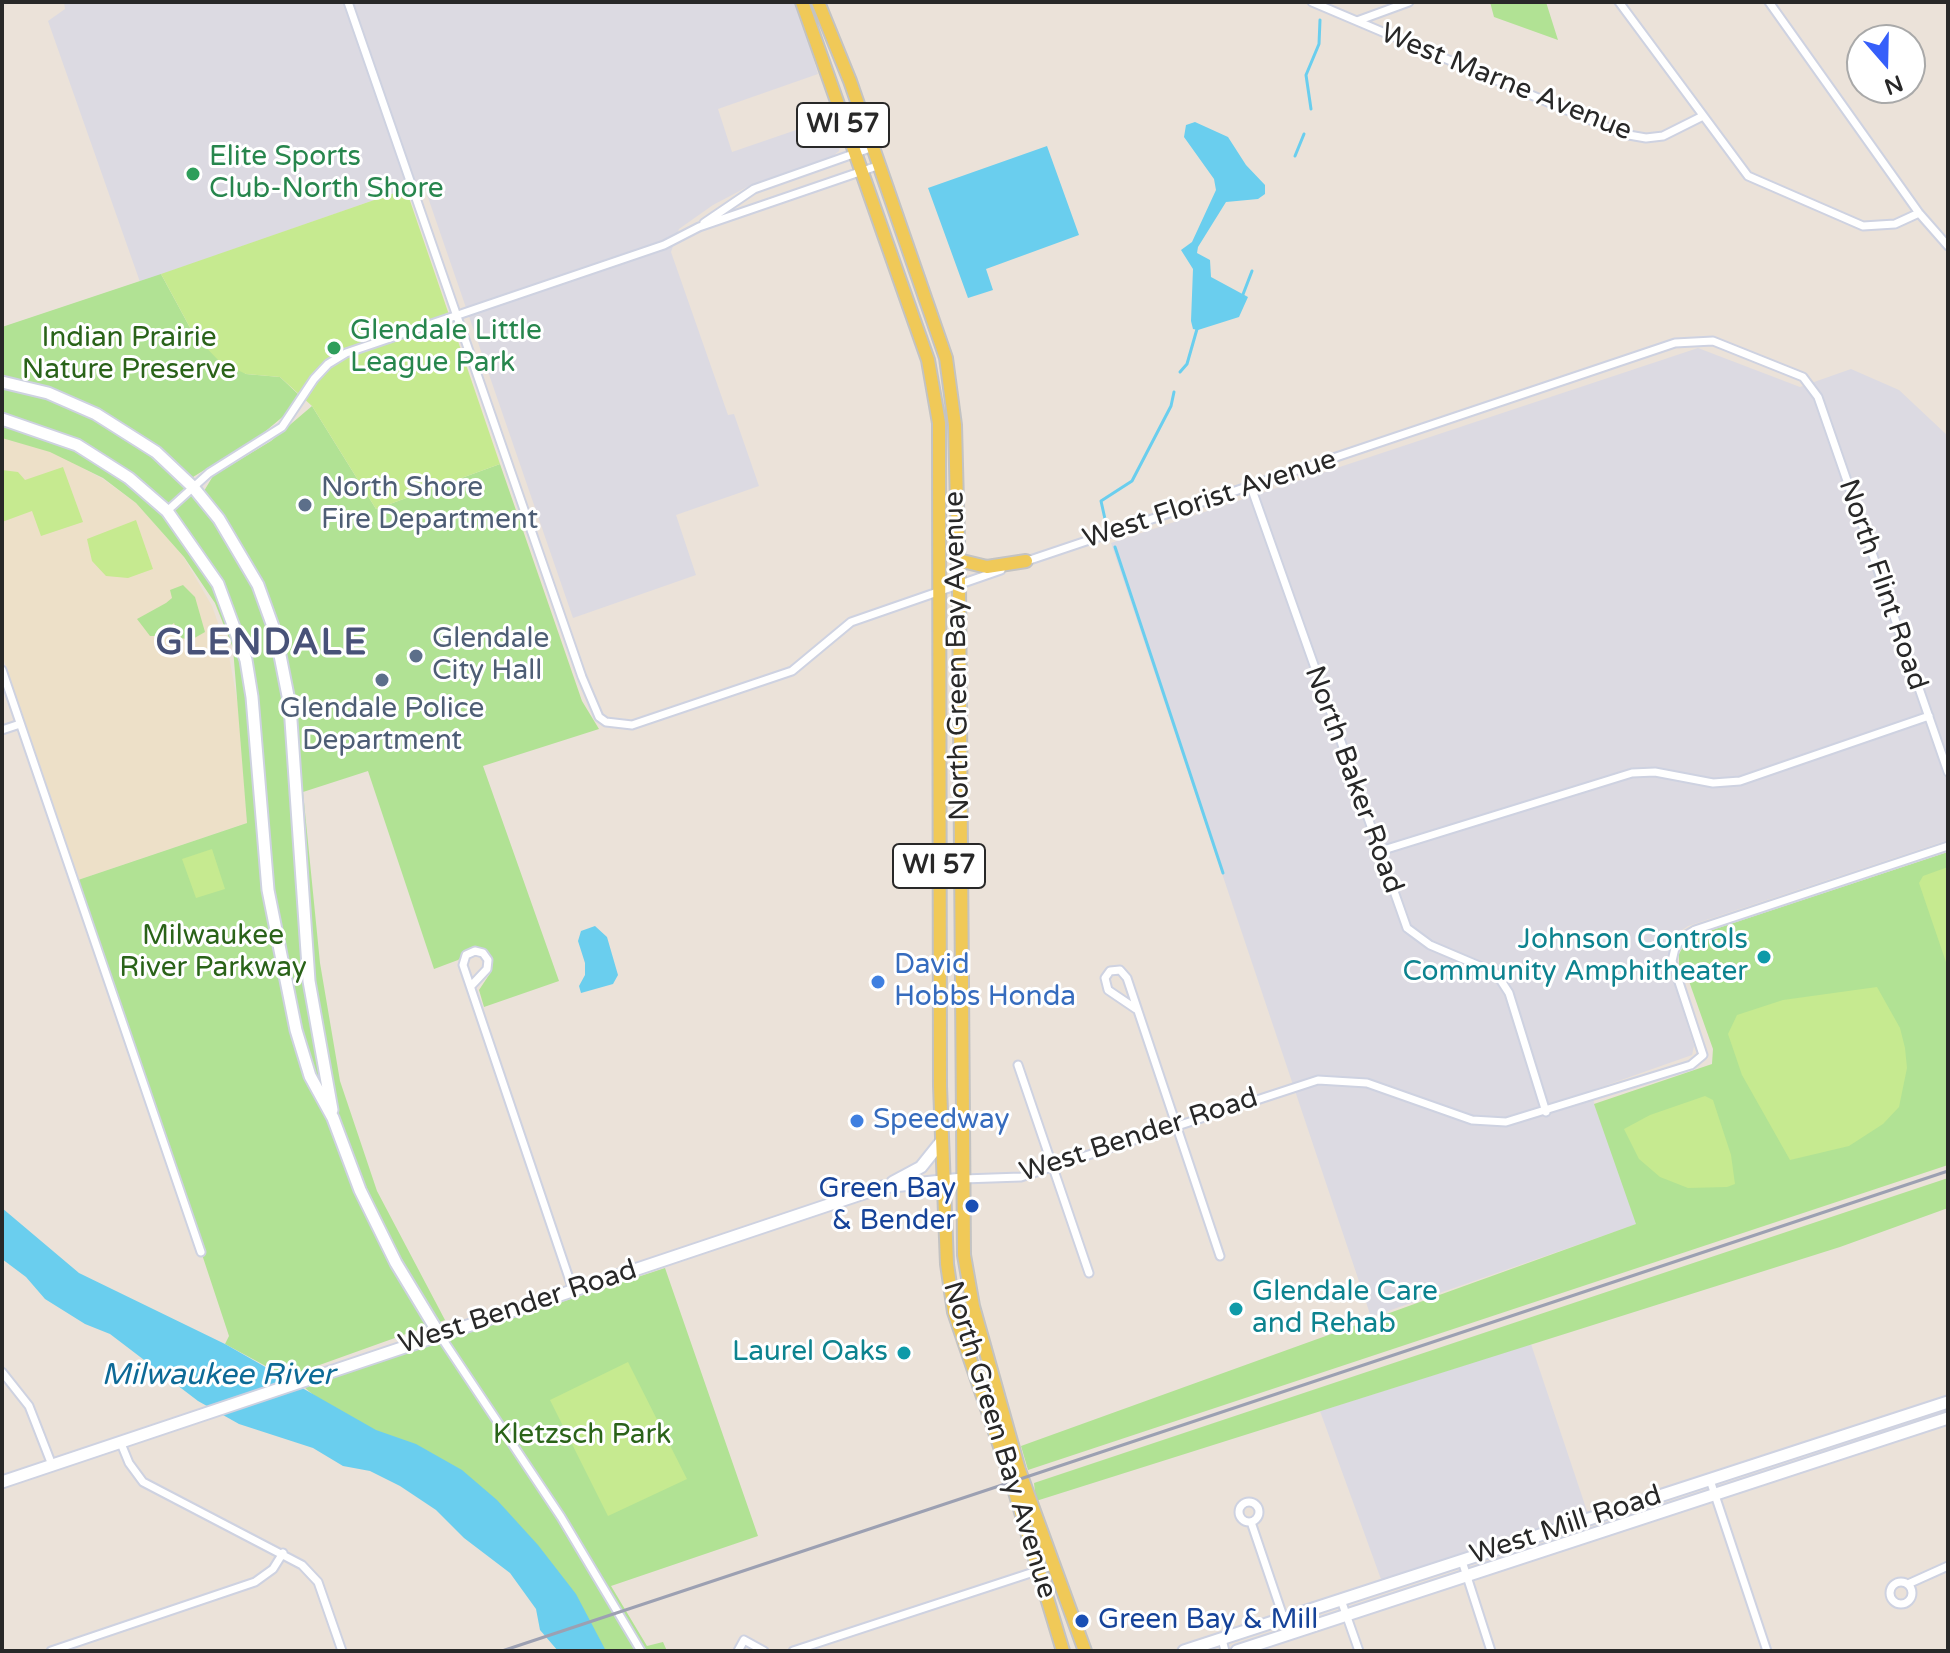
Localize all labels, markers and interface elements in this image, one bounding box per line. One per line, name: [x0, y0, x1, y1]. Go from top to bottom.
street label: West Marne Avenue: [1375, 17, 1637, 149]
north arrow: [1846, 24, 1926, 104]
text: N: [1881, 69, 1906, 100]
road number: WI 57: [797, 103, 889, 147]
place label: Elite Sports Club-North Shore: [209, 141, 444, 207]
marker: Elite Sports Club-North Shore: [184, 165, 202, 183]
place label: Glendale Little League Park: [350, 315, 542, 381]
park label: Indian Prairie Nature Preserve: [22, 322, 236, 388]
marker: Glendale Little League Park: [325, 339, 343, 357]
street label: West Florist Avenue: [1079, 443, 1341, 557]
place label: North Shore Fire Department: [321, 472, 538, 538]
street label: North Flint Road: [1830, 475, 1934, 695]
street label: North Green Bay Avenue: [938, 491, 978, 821]
marker: North Shore Fire Department: [296, 496, 314, 514]
district label: GLENDALE: [156, 623, 368, 667]
place label: Glendale City Hall: [432, 623, 549, 689]
marker: Glendale City Hall: [407, 647, 425, 665]
street label: North Baker Road: [1296, 662, 1410, 898]
marker: Glendale Police Department: [373, 671, 391, 689]
place label: Glendale Police Department: [280, 693, 484, 759]
road number: WI 57: [893, 844, 985, 888]
park label: Milwaukee River Parkway: [119, 920, 307, 986]
place label: Johnson Controls Community Amphitheater: [1403, 924, 1748, 990]
marker: Johnson Controls Community Amphitheater: [1755, 948, 1773, 966]
place label: David Hobbs Honda: [894, 949, 1076, 1015]
marker: David Hobbs Honda: [869, 973, 887, 991]
street label: West Bender Road: [1016, 1082, 1262, 1190]
place label: Speedway: [873, 1104, 1010, 1138]
marker: Speedway: [848, 1112, 866, 1130]
place label: Green Bay & Bender: [819, 1173, 956, 1239]
marker: Green Bay & Bender: [963, 1197, 981, 1215]
street label: West Bender Road: [395, 1254, 641, 1362]
place label: Glendale Care and Rehab: [1252, 1276, 1438, 1342]
street label: North Green Bay Avenue: [935, 1277, 1063, 1603]
marker: Glendale Care and Rehab: [1227, 1300, 1245, 1318]
place label: Laurel Oaks: [732, 1336, 888, 1370]
marker: Laurel Oaks: [895, 1344, 913, 1362]
water label: Milwaukee River: [101, 1358, 335, 1394]
park label: Kletzsch Park: [493, 1419, 671, 1453]
street label: West Mill Road: [1466, 1479, 1666, 1573]
place label: Green Bay & Mill: [1098, 1604, 1318, 1638]
marker: Green Bay & Mill: [1073, 1612, 1091, 1630]

